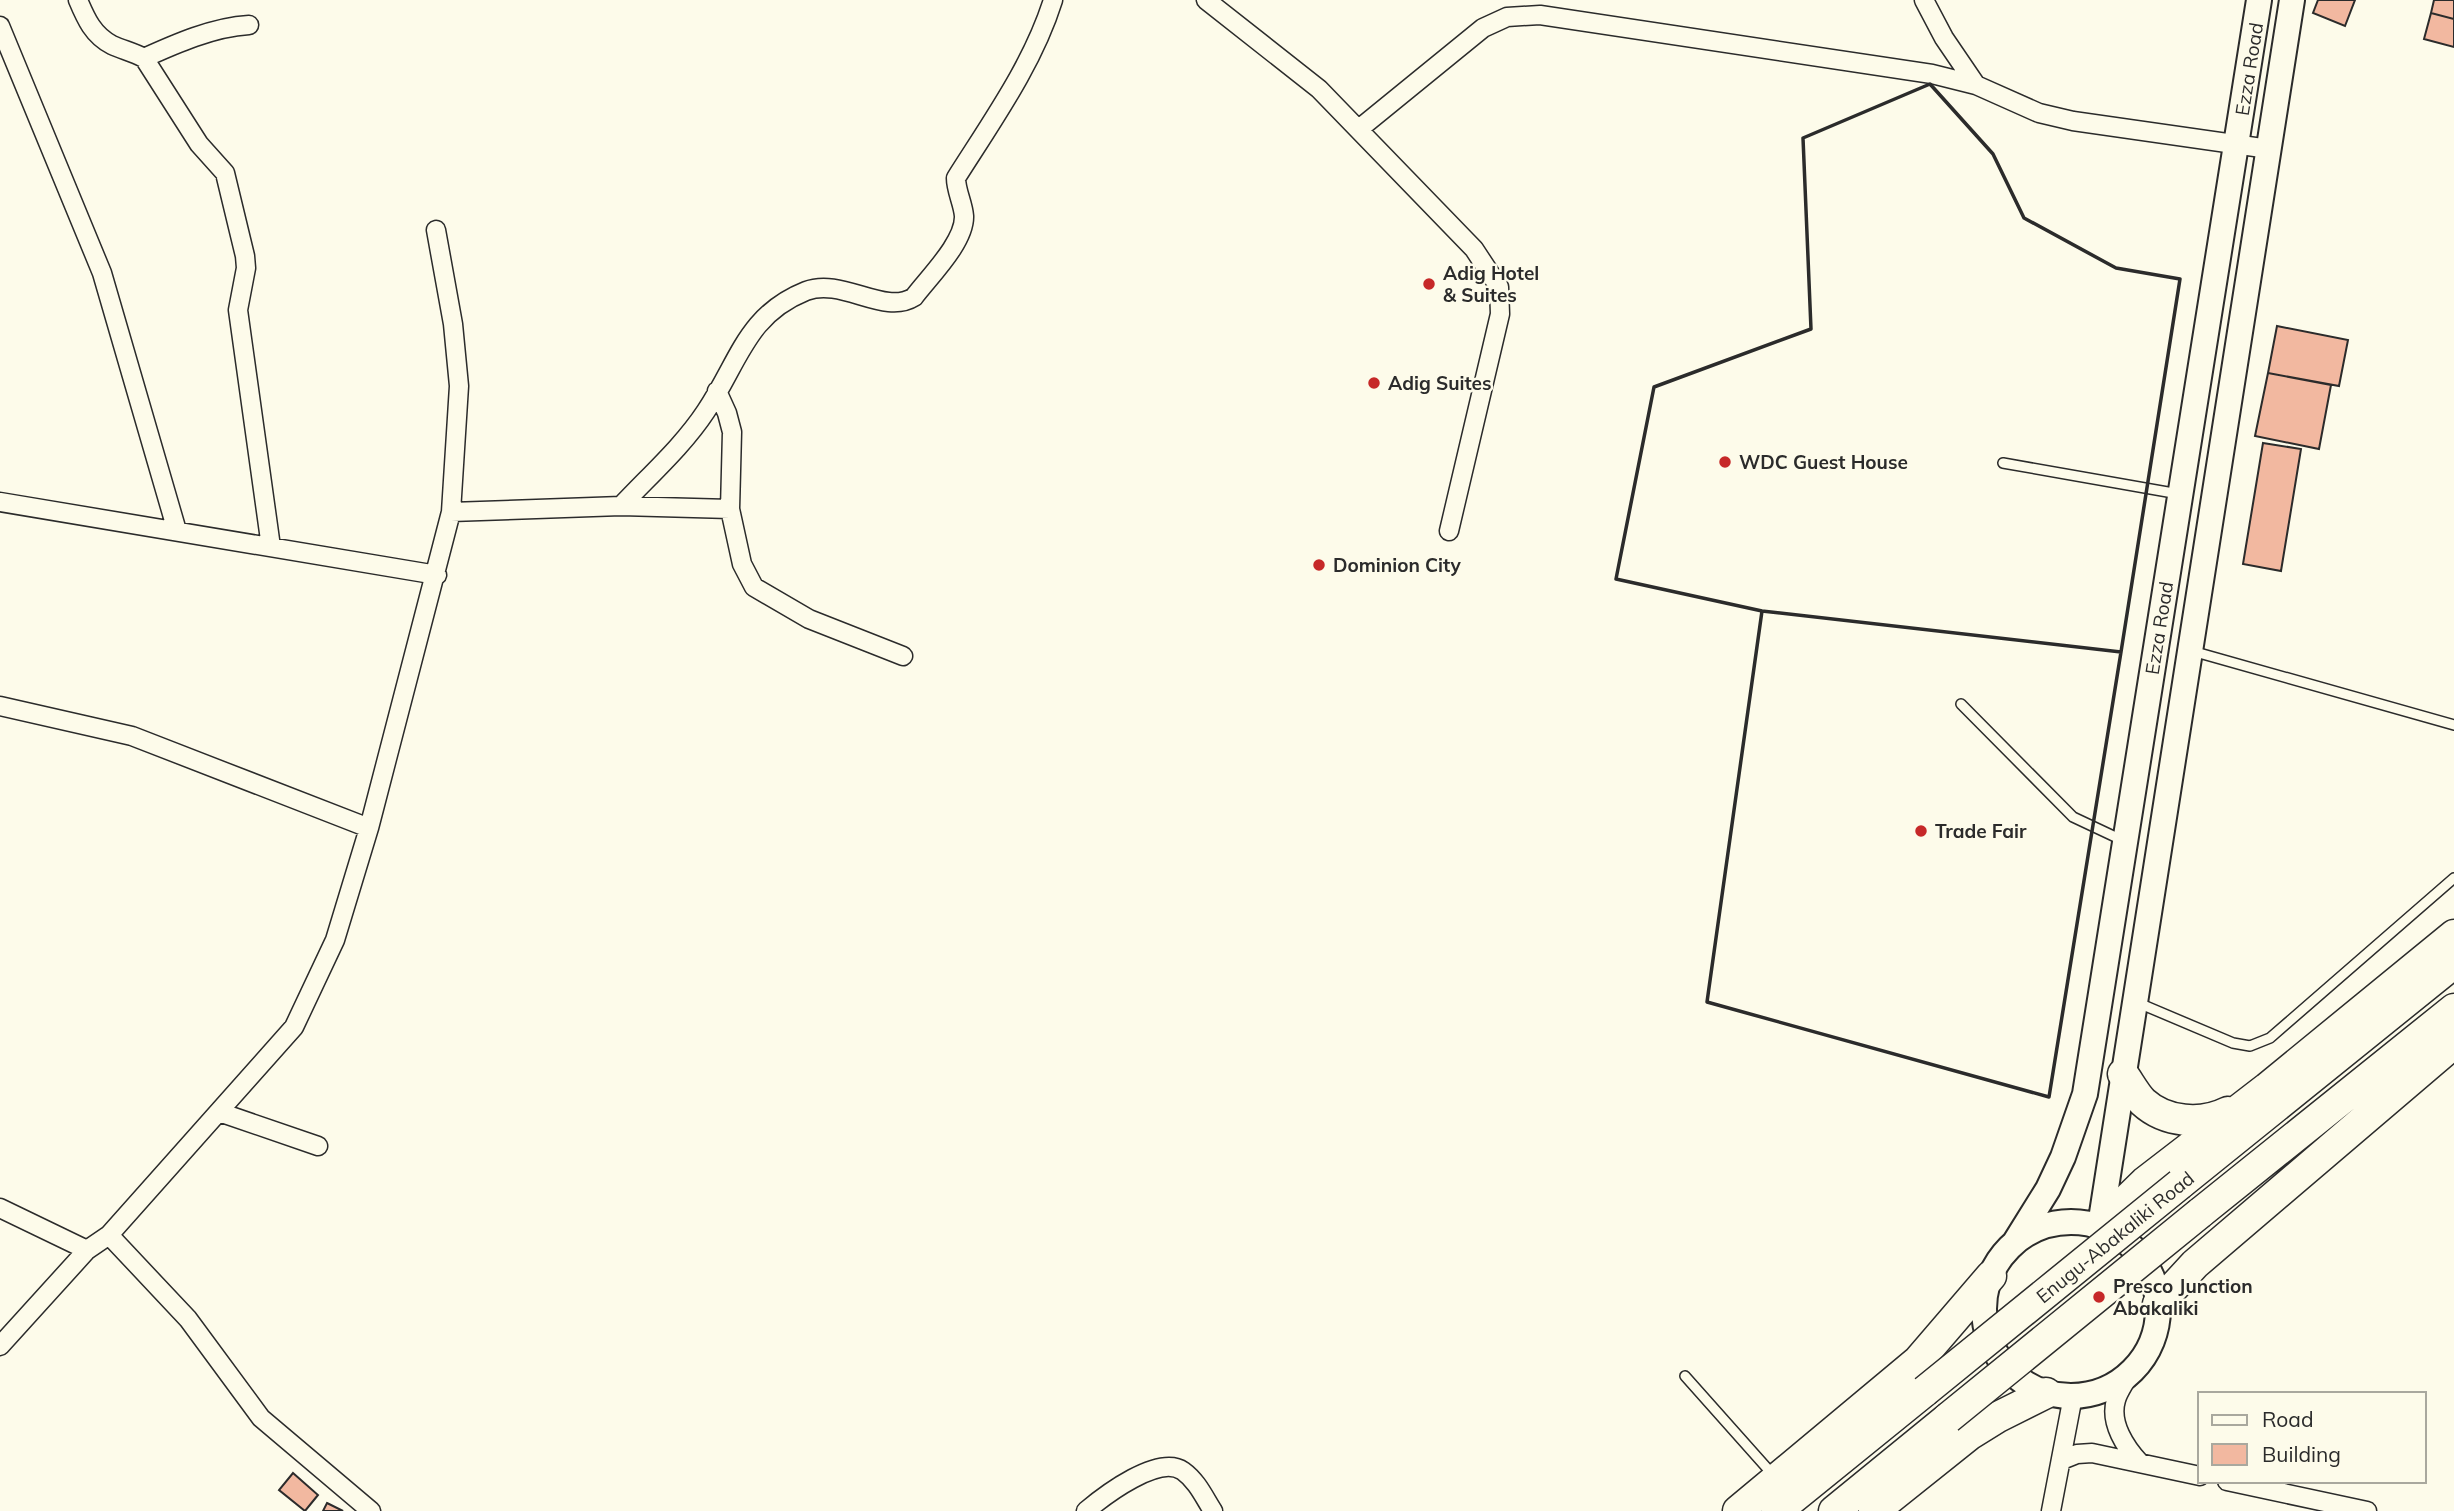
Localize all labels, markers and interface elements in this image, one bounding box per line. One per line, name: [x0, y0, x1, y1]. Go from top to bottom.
street label: Ezza Road: [2230, 21, 2268, 117]
place label: Adig Hotel & Suites: [1443, 261, 1539, 307]
marker: Adig Hotel & Suites: [1421, 276, 1437, 292]
place label: Adig Suites: [1388, 371, 1492, 395]
marker: Adig Suites: [1366, 375, 1382, 391]
place label: WDC Guest House: [1739, 450, 1908, 474]
marker: WDC Guest House: [1717, 454, 1733, 470]
place label: Dominion City: [1333, 553, 1461, 577]
marker: Dominion City: [1311, 557, 1327, 573]
street label: Ezza Road: [2140, 580, 2178, 676]
place label: Trade Fair: [1935, 819, 2027, 843]
marker: Trade Fair: [1913, 823, 1929, 839]
street label: Enugu-Abakaliki Road: [2031, 1166, 2199, 1308]
place label: Presco Junction Abakaliki: [2113, 1274, 2253, 1320]
marker: Presco Junction Abakaliki: [2091, 1289, 2107, 1305]
legend: [2198, 1392, 2426, 1483]
text: Road: [2262, 1406, 2313, 1432]
text: Building: [2262, 1441, 2341, 1467]

